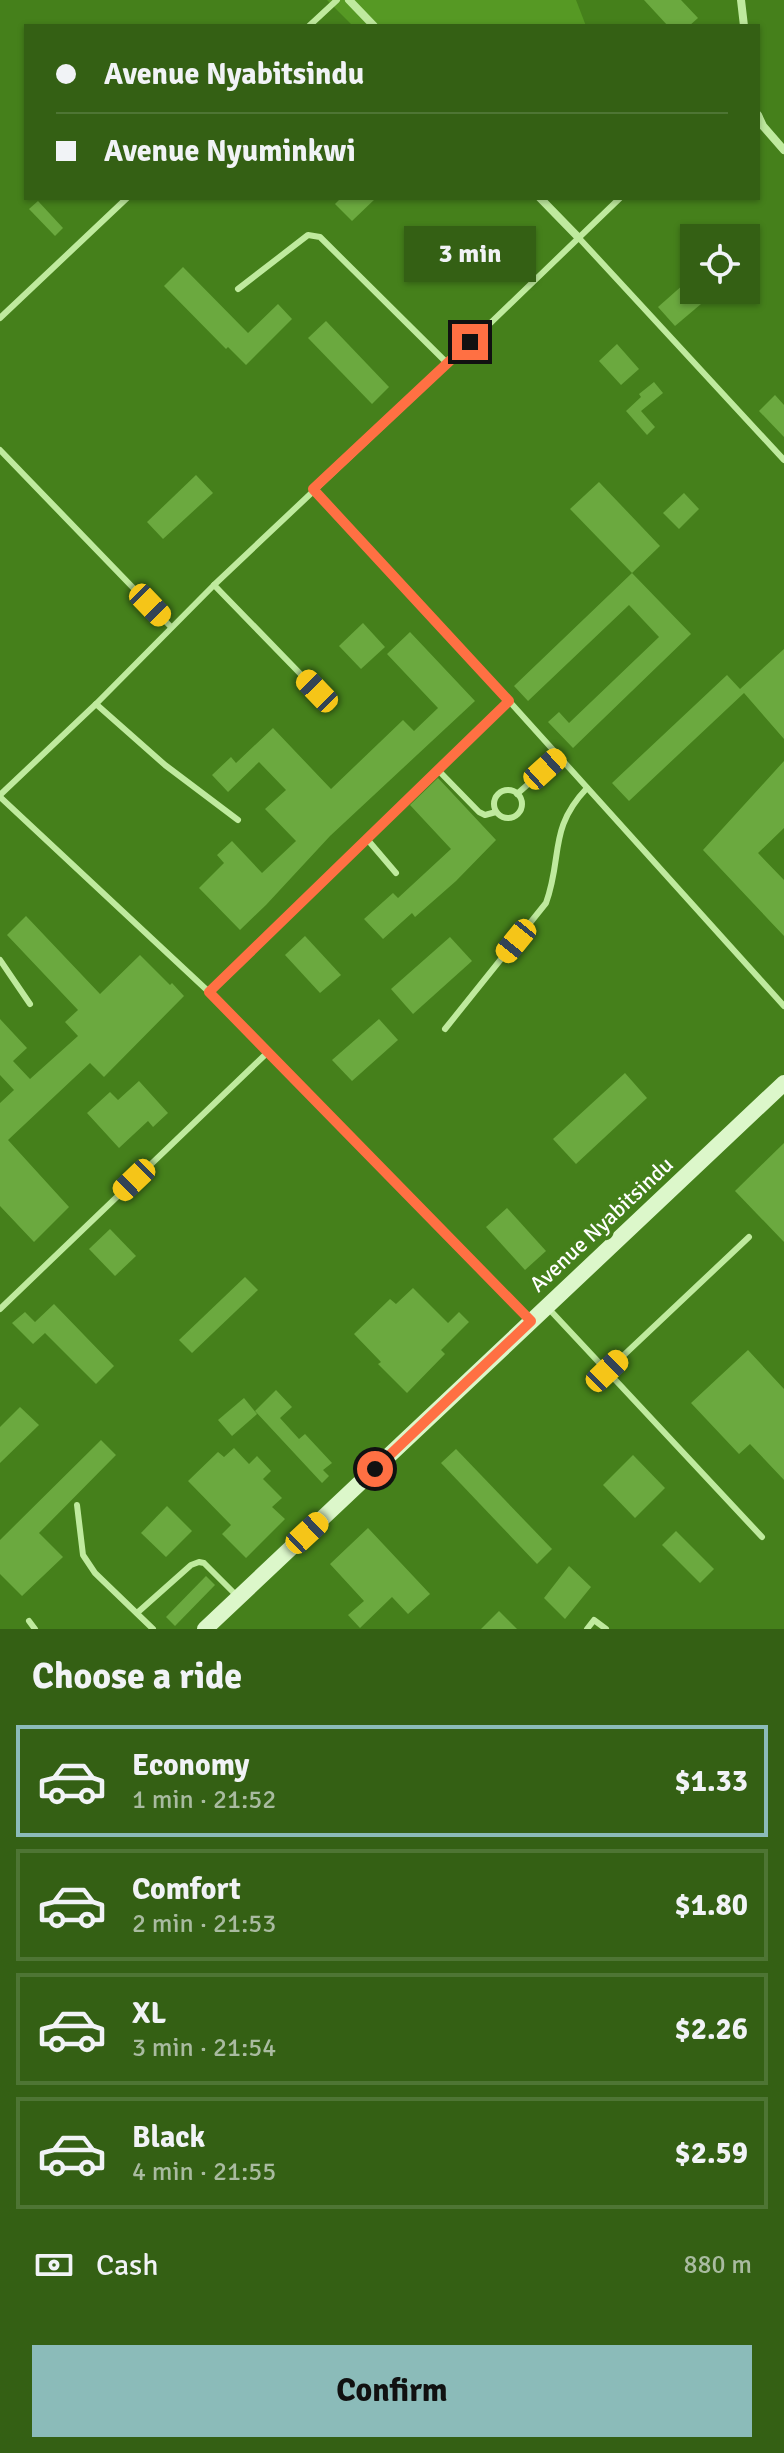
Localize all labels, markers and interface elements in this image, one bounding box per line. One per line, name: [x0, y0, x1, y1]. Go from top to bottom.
text: Avenue Nyabitsindu: [104, 56, 364, 93]
text: Avenue Nyuminkwi: [104, 133, 356, 170]
map controls: [680, 224, 760, 304]
button: locate: [680, 224, 760, 304]
callout: 3 min: [404, 226, 536, 282]
text: 3 min: [439, 238, 501, 270]
route end: [452, 324, 488, 360]
car: [125, 579, 175, 631]
car: [292, 665, 342, 717]
car: [519, 744, 571, 794]
car: [492, 915, 540, 967]
street label: Avenue Nyabitsindu: [524, 1151, 679, 1298]
car: [108, 1155, 160, 1205]
car: [581, 1346, 633, 1396]
route start: [357, 1451, 393, 1487]
car: [281, 1508, 333, 1558]
text: Choose a ride: [32, 1654, 242, 1699]
icon: car: [36, 1745, 108, 1817]
text: Economy: [132, 1747, 249, 1784]
text: $1.33: [675, 1763, 748, 1800]
text: 1 min · 21:52: [132, 1784, 276, 1816]
icon: car: [36, 1869, 108, 1941]
text: Comfort: [132, 1871, 241, 1908]
text: $1.80: [675, 1887, 748, 1924]
text: 2 min · 21:53: [132, 1908, 276, 1940]
icon: car: [36, 1993, 108, 2065]
text: XL: [132, 1995, 166, 2032]
text: $2.26: [675, 2011, 748, 2048]
text: 3 min · 21:54: [132, 2032, 276, 2064]
icon: car: [36, 2117, 108, 2189]
text: Black: [132, 2119, 205, 2156]
text: $2.59: [675, 2135, 748, 2172]
text: 4 min · 21:55: [132, 2156, 276, 2188]
icon: cash: [32, 2243, 76, 2287]
text: Cash: [96, 2247, 159, 2284]
text: 880 m: [683, 2249, 752, 2281]
button: Confirm: [32, 2345, 752, 2437]

